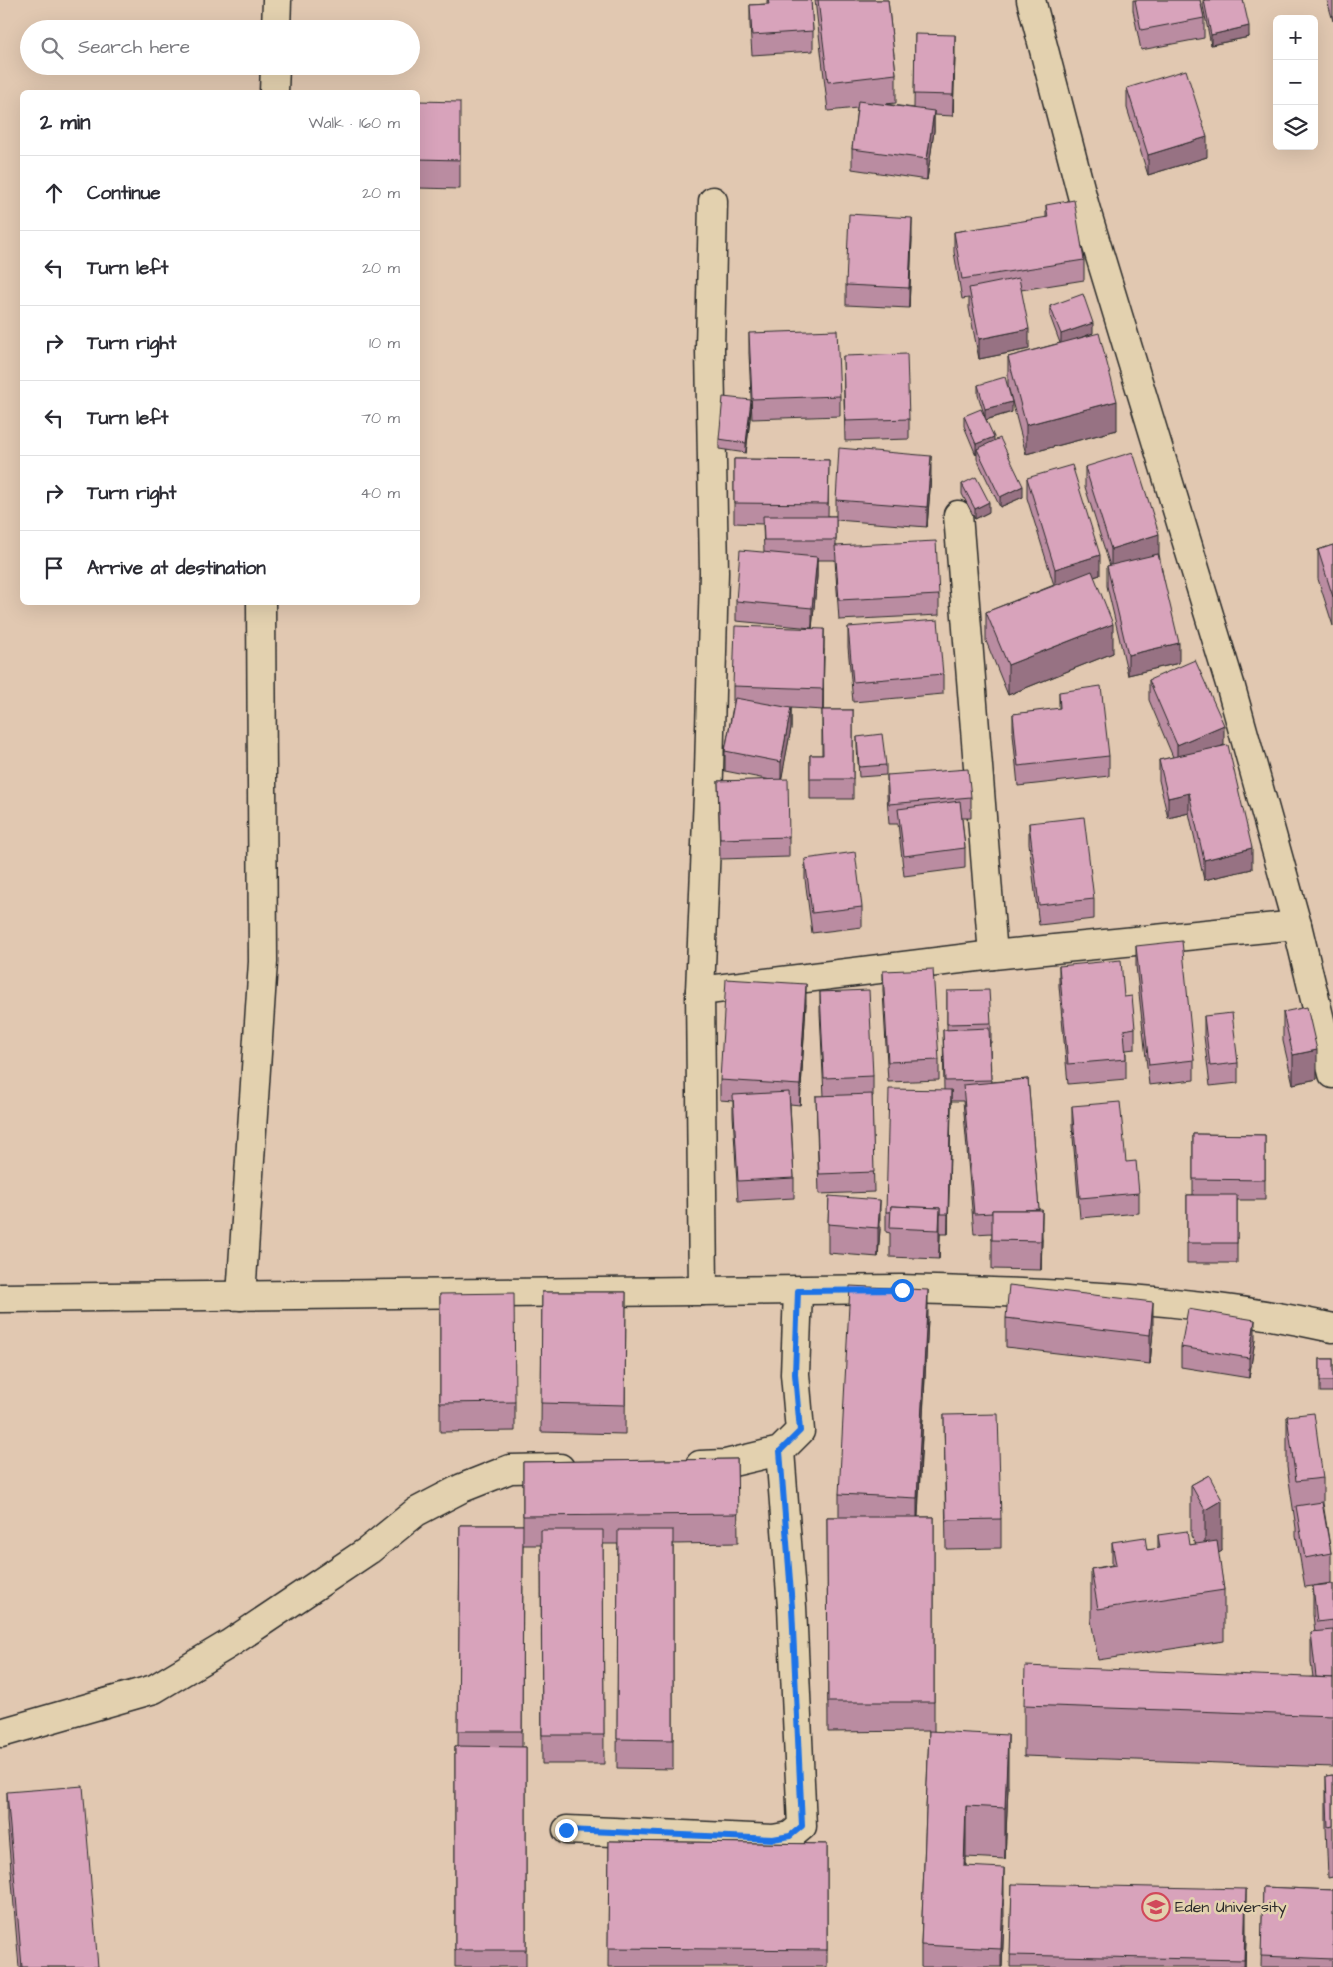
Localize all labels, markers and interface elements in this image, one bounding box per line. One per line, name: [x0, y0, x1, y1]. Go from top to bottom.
map controls: [1273, 15, 1318, 150]
button: +: [1273, 15, 1318, 60]
search box: [20, 20, 420, 75]
icon: search: [38, 34, 66, 62]
text: Search here: [78, 34, 190, 61]
button: −: [1273, 60, 1318, 105]
button: layers: [1273, 105, 1318, 150]
text: 2 min: [40, 108, 90, 137]
text: Walk · 160 m: [308, 112, 400, 134]
icon: ahead: [40, 179, 68, 207]
text: Continue: [87, 180, 161, 207]
text: 20 m: [362, 182, 400, 204]
icon: left: [40, 254, 68, 282]
text: Turn left: [87, 255, 168, 282]
text: 20 m: [362, 257, 400, 279]
icon: right: [40, 329, 68, 357]
text: Turn right: [87, 330, 176, 357]
text: 10 m: [369, 332, 400, 354]
icon: left: [40, 404, 68, 432]
text: Turn left: [87, 405, 168, 432]
text: 70 m: [361, 407, 400, 429]
icon: right: [40, 479, 68, 507]
text: Turn right: [87, 480, 176, 507]
text: 40 m: [360, 482, 400, 504]
icon: arrive: [40, 554, 68, 582]
text: Arrive at destination: [87, 555, 266, 582]
route start: [891, 1279, 914, 1302]
route end: [555, 1819, 578, 1842]
school or university icon: Eden University: [1141, 1892, 1171, 1922]
place label: Eden University: [1175, 1896, 1287, 1919]

